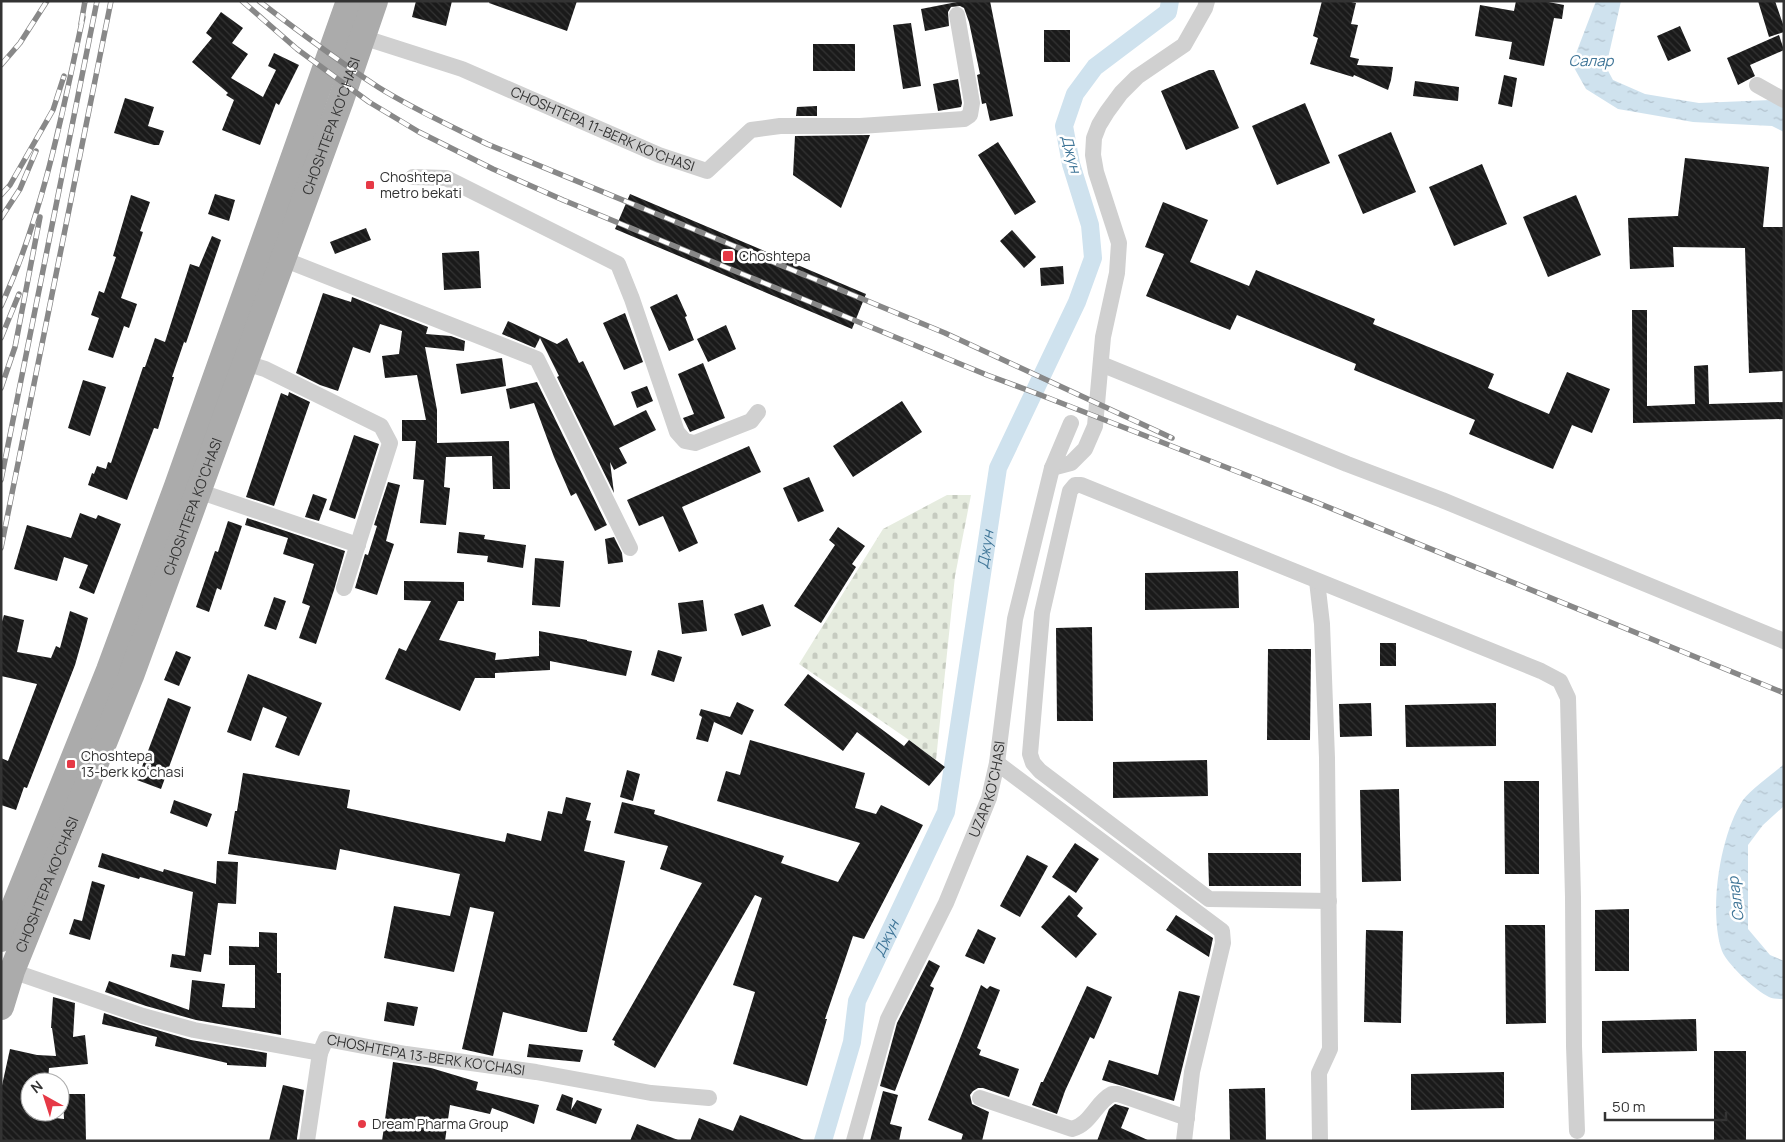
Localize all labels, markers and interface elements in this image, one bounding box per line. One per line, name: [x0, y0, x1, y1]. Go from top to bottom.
water label: Салар: [1569, 50, 1615, 71]
street label: CHOSHTEPA KO'CHASI: [297, 55, 364, 197]
street label: CHOSHTEPA 11-BERK KO'CHASI: [508, 81, 697, 175]
water label: Джун: [1056, 133, 1087, 176]
place label: Choshtepa metro bekati: [380, 167, 462, 202]
marker: Choshtepa metro bekati: [364, 179, 376, 191]
place label: Choshtepa: [739, 246, 811, 265]
marker: Choshtepa: [721, 249, 735, 263]
street label: CHOSHTEPA KO'CHASI: [159, 435, 226, 578]
water label: Джун: [972, 528, 999, 570]
street label: UZAR KO'CHASI: [964, 740, 1009, 840]
place label: Choshtepa 13-berk koʻchasi: [81, 746, 184, 781]
marker: Choshtepa 13-berk koʻchasi: [65, 758, 77, 770]
street label: CHOSHTEPA KO'CHASI: [11, 813, 82, 955]
water label: Салар: [1722, 874, 1749, 923]
water label: Джун: [869, 915, 904, 960]
street label: CHOSHTEPA 13-BERK KO'CHASI: [325, 1029, 526, 1079]
north arrow: [20, 1072, 70, 1122]
text: N: [27, 1076, 46, 1097]
scale bar: [1605, 1090, 1726, 1122]
text: 50 m: [1612, 1096, 1646, 1117]
place label: Dream Pharma Group: [372, 1114, 509, 1133]
marker: Dream Pharma Group: [356, 1118, 368, 1130]

